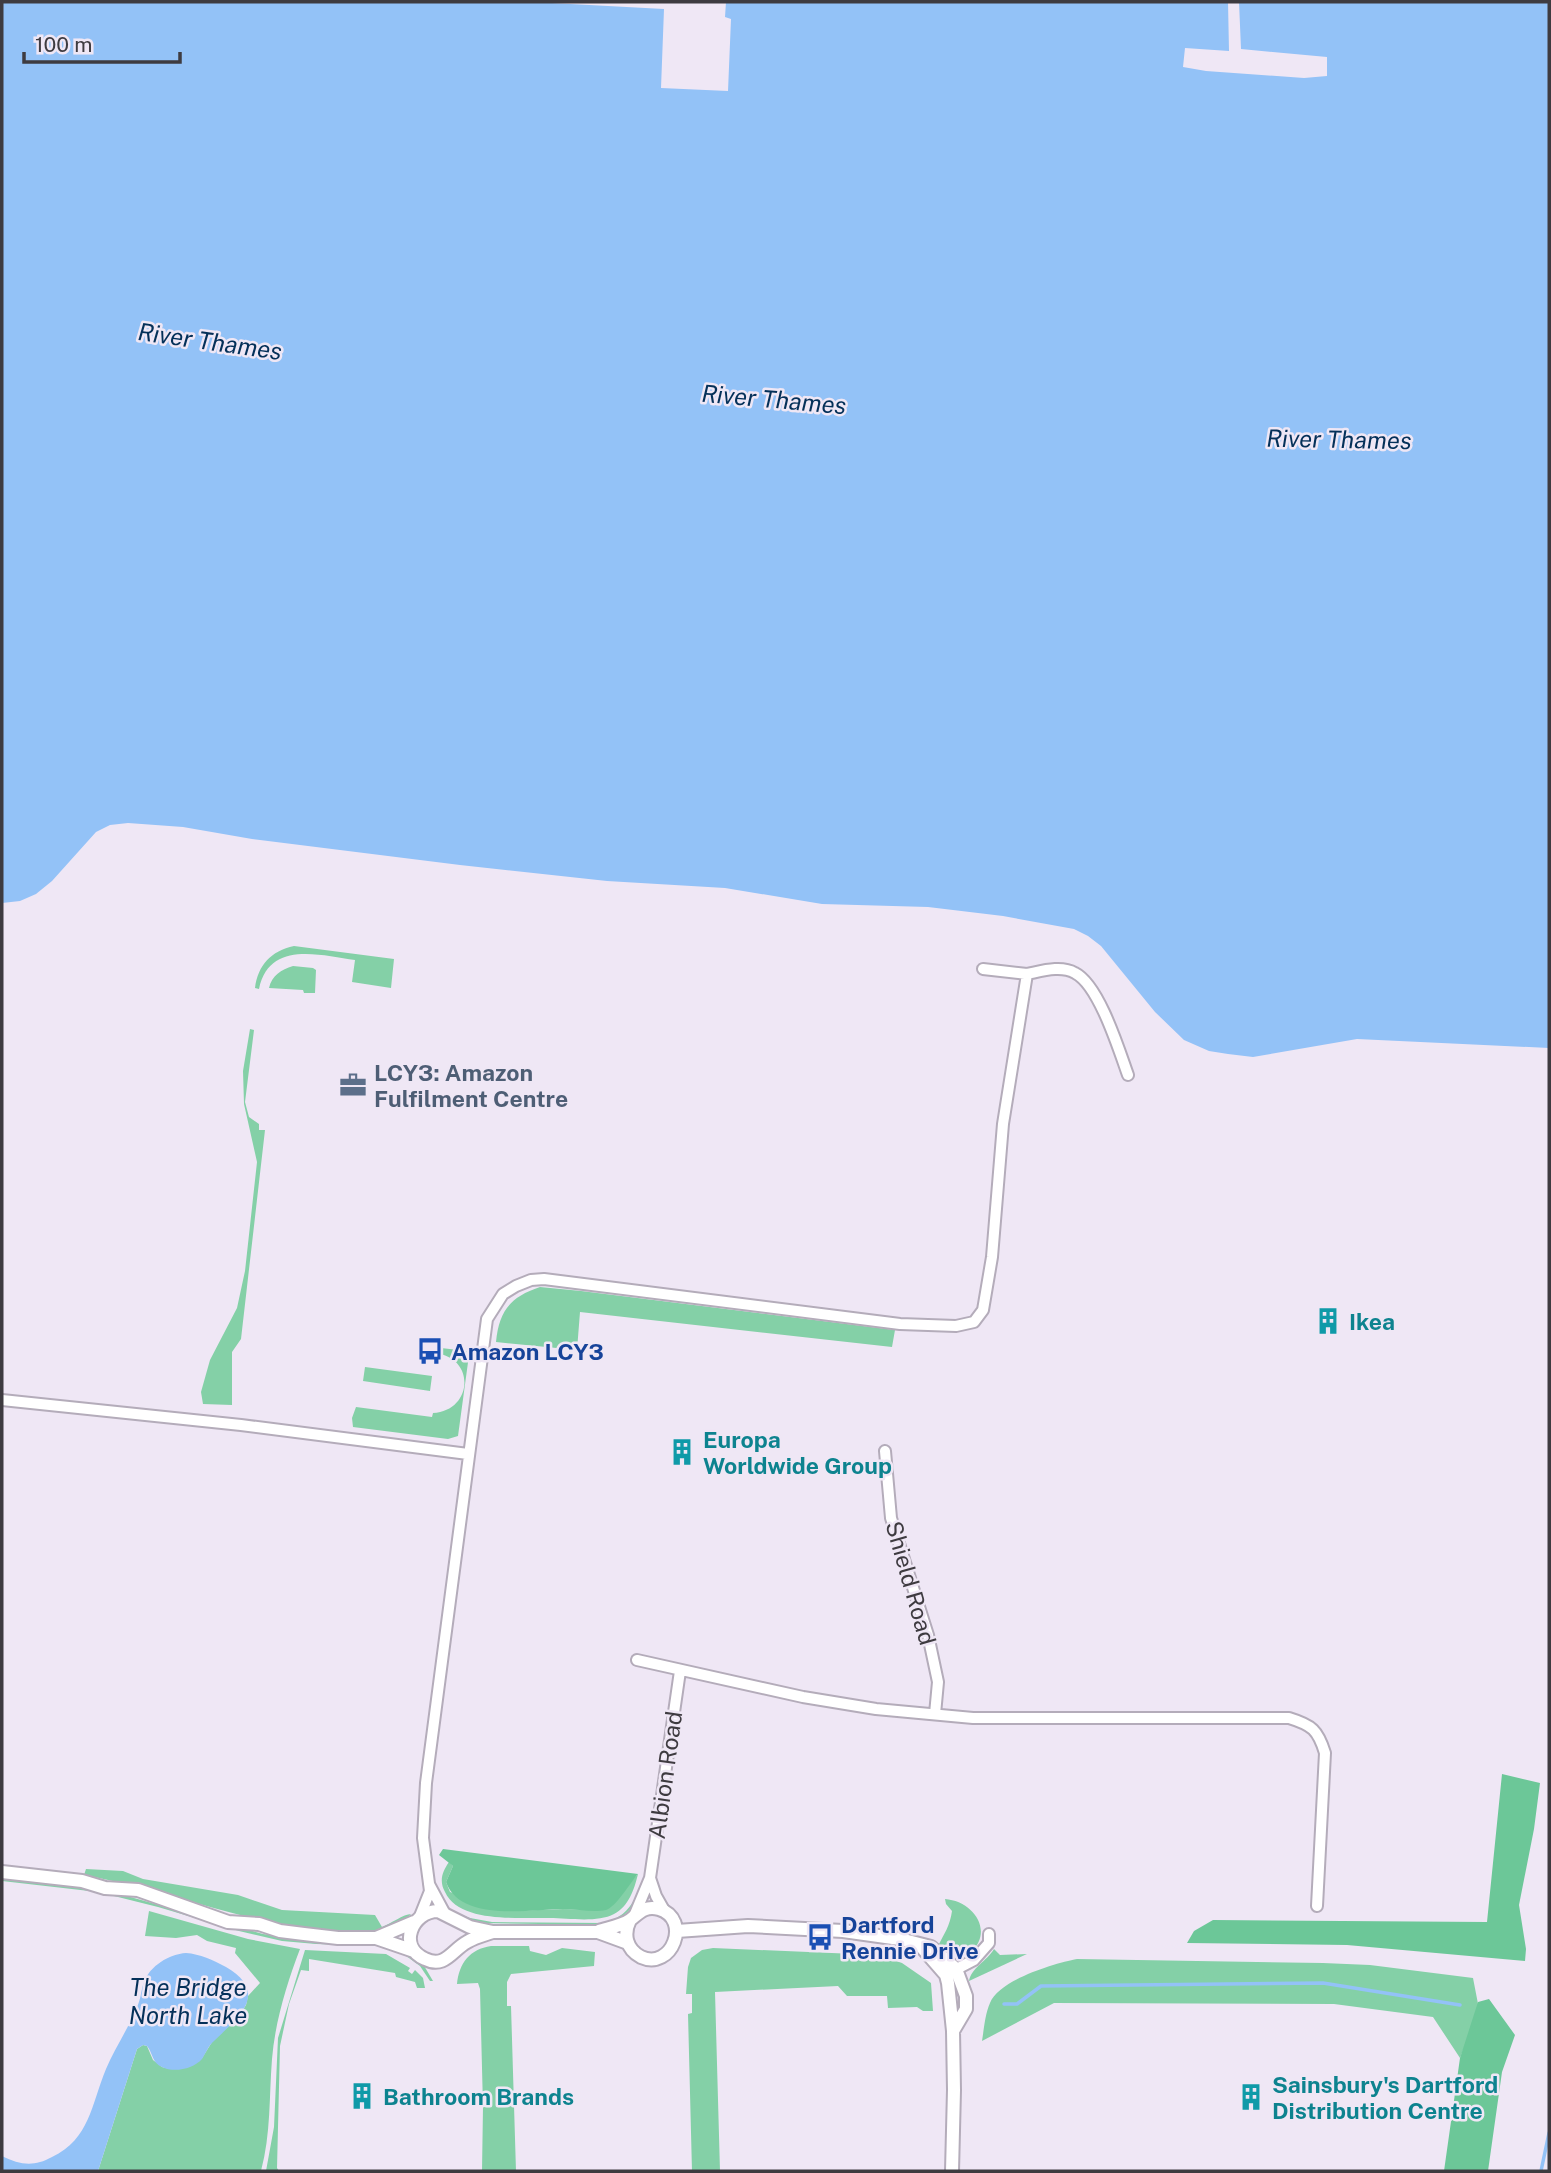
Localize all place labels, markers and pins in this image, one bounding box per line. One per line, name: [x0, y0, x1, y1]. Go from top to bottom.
place label: LCY3: Amazon Fulfilment Centre: [374, 1059, 568, 1112]
office icon: LCY3: Amazon Fulfilment Centre: [338, 1070, 368, 1100]
building icon: Ikea: [1313, 1306, 1343, 1336]
place label: Ikea: [1349, 1308, 1395, 1335]
bus stop icon: Amazon LCY3: [415, 1336, 445, 1366]
place label: Amazon LCY3: [451, 1338, 604, 1365]
place label: Europa Worldwide Group: [703, 1426, 892, 1479]
building icon: Europa Worldwide Group: [667, 1437, 697, 1467]
place label: Dartford Rennie Drive: [841, 1911, 979, 1964]
bus stop icon: Dartford Rennie Drive: [805, 1922, 835, 1952]
place label: Sainsbury's Dartford Distribution Centre: [1272, 2071, 1498, 2124]
building icon: Bathroom Brands: [347, 2081, 377, 2111]
building icon: Sainsbury's Dartford Distribution Centre: [1236, 2082, 1266, 2112]
place label: Bathroom Brands: [383, 2083, 574, 2110]

